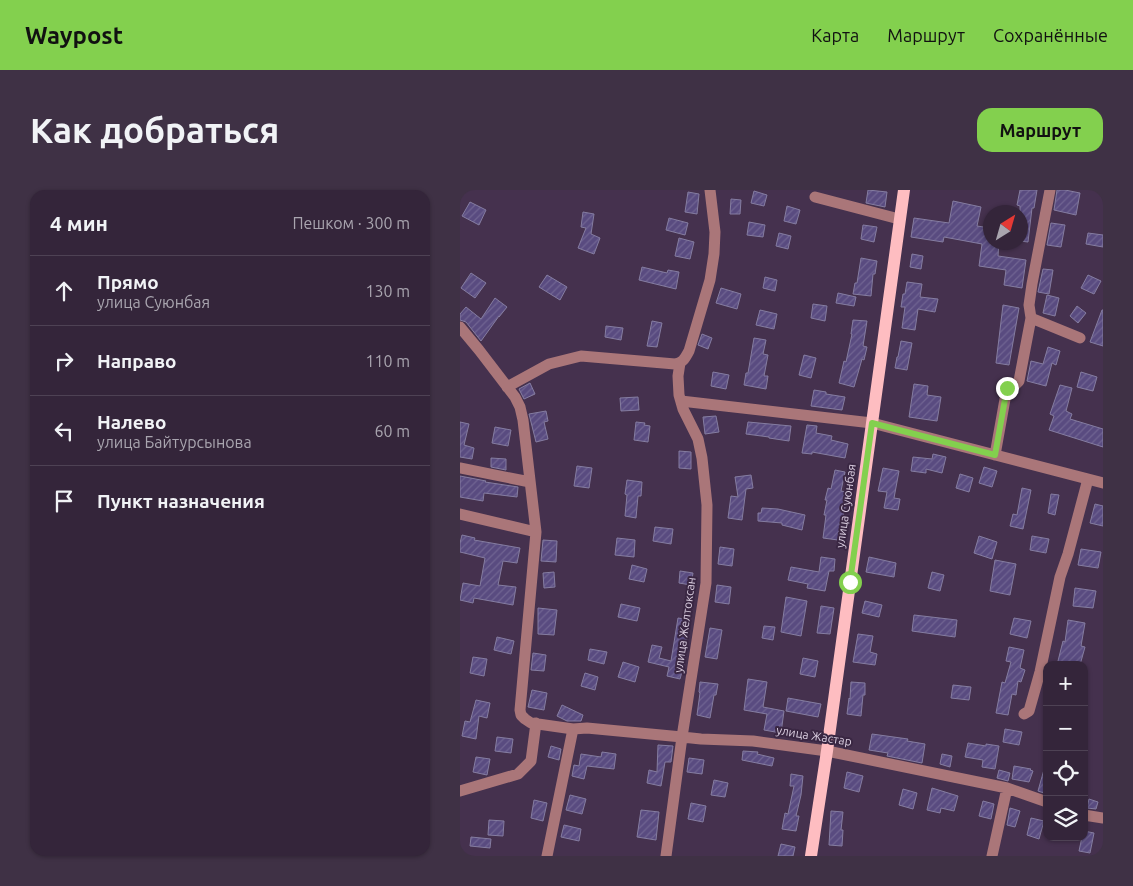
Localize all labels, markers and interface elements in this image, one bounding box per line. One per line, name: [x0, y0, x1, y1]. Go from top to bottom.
text: Waypost: [25, 22, 123, 49]
text: Карта: [811, 25, 859, 45]
text: Маршрут: [887, 25, 965, 45]
text: Сохранённые: [993, 25, 1108, 45]
button: Маршрут: [977, 108, 1103, 152]
text: Как добраться: [30, 110, 279, 150]
north arrow: [983, 205, 1028, 250]
text: 4 мин: [50, 211, 108, 235]
text: Пешком · 300 m: [292, 214, 410, 232]
text: Прямо: [97, 271, 159, 293]
icon: ahead: [50, 277, 78, 305]
text: 130 m: [365, 282, 410, 300]
text: улица Суюнбая: [97, 293, 210, 311]
icon: right: [50, 347, 78, 375]
text: Направо: [97, 350, 177, 372]
text: 110 m: [365, 352, 410, 370]
route end: [996, 377, 1019, 400]
text: Налево: [97, 411, 166, 433]
icon: left: [50, 417, 78, 445]
text: 60 m: [374, 422, 410, 440]
text: улица Байтурсынова: [97, 433, 252, 451]
street label: улица Суюнбая: [833, 463, 858, 549]
icon: arrive: [50, 487, 78, 515]
text: Пункт назначения: [97, 490, 265, 512]
route start: [839, 571, 862, 594]
street label: улица Желтоксан: [671, 576, 698, 674]
map controls: [1043, 661, 1088, 841]
button: +: [1043, 661, 1088, 706]
button: −: [1043, 706, 1088, 751]
street label: улица Жастар: [775, 723, 853, 748]
button: locate: [1043, 751, 1088, 796]
button: layers: [1043, 796, 1088, 841]

